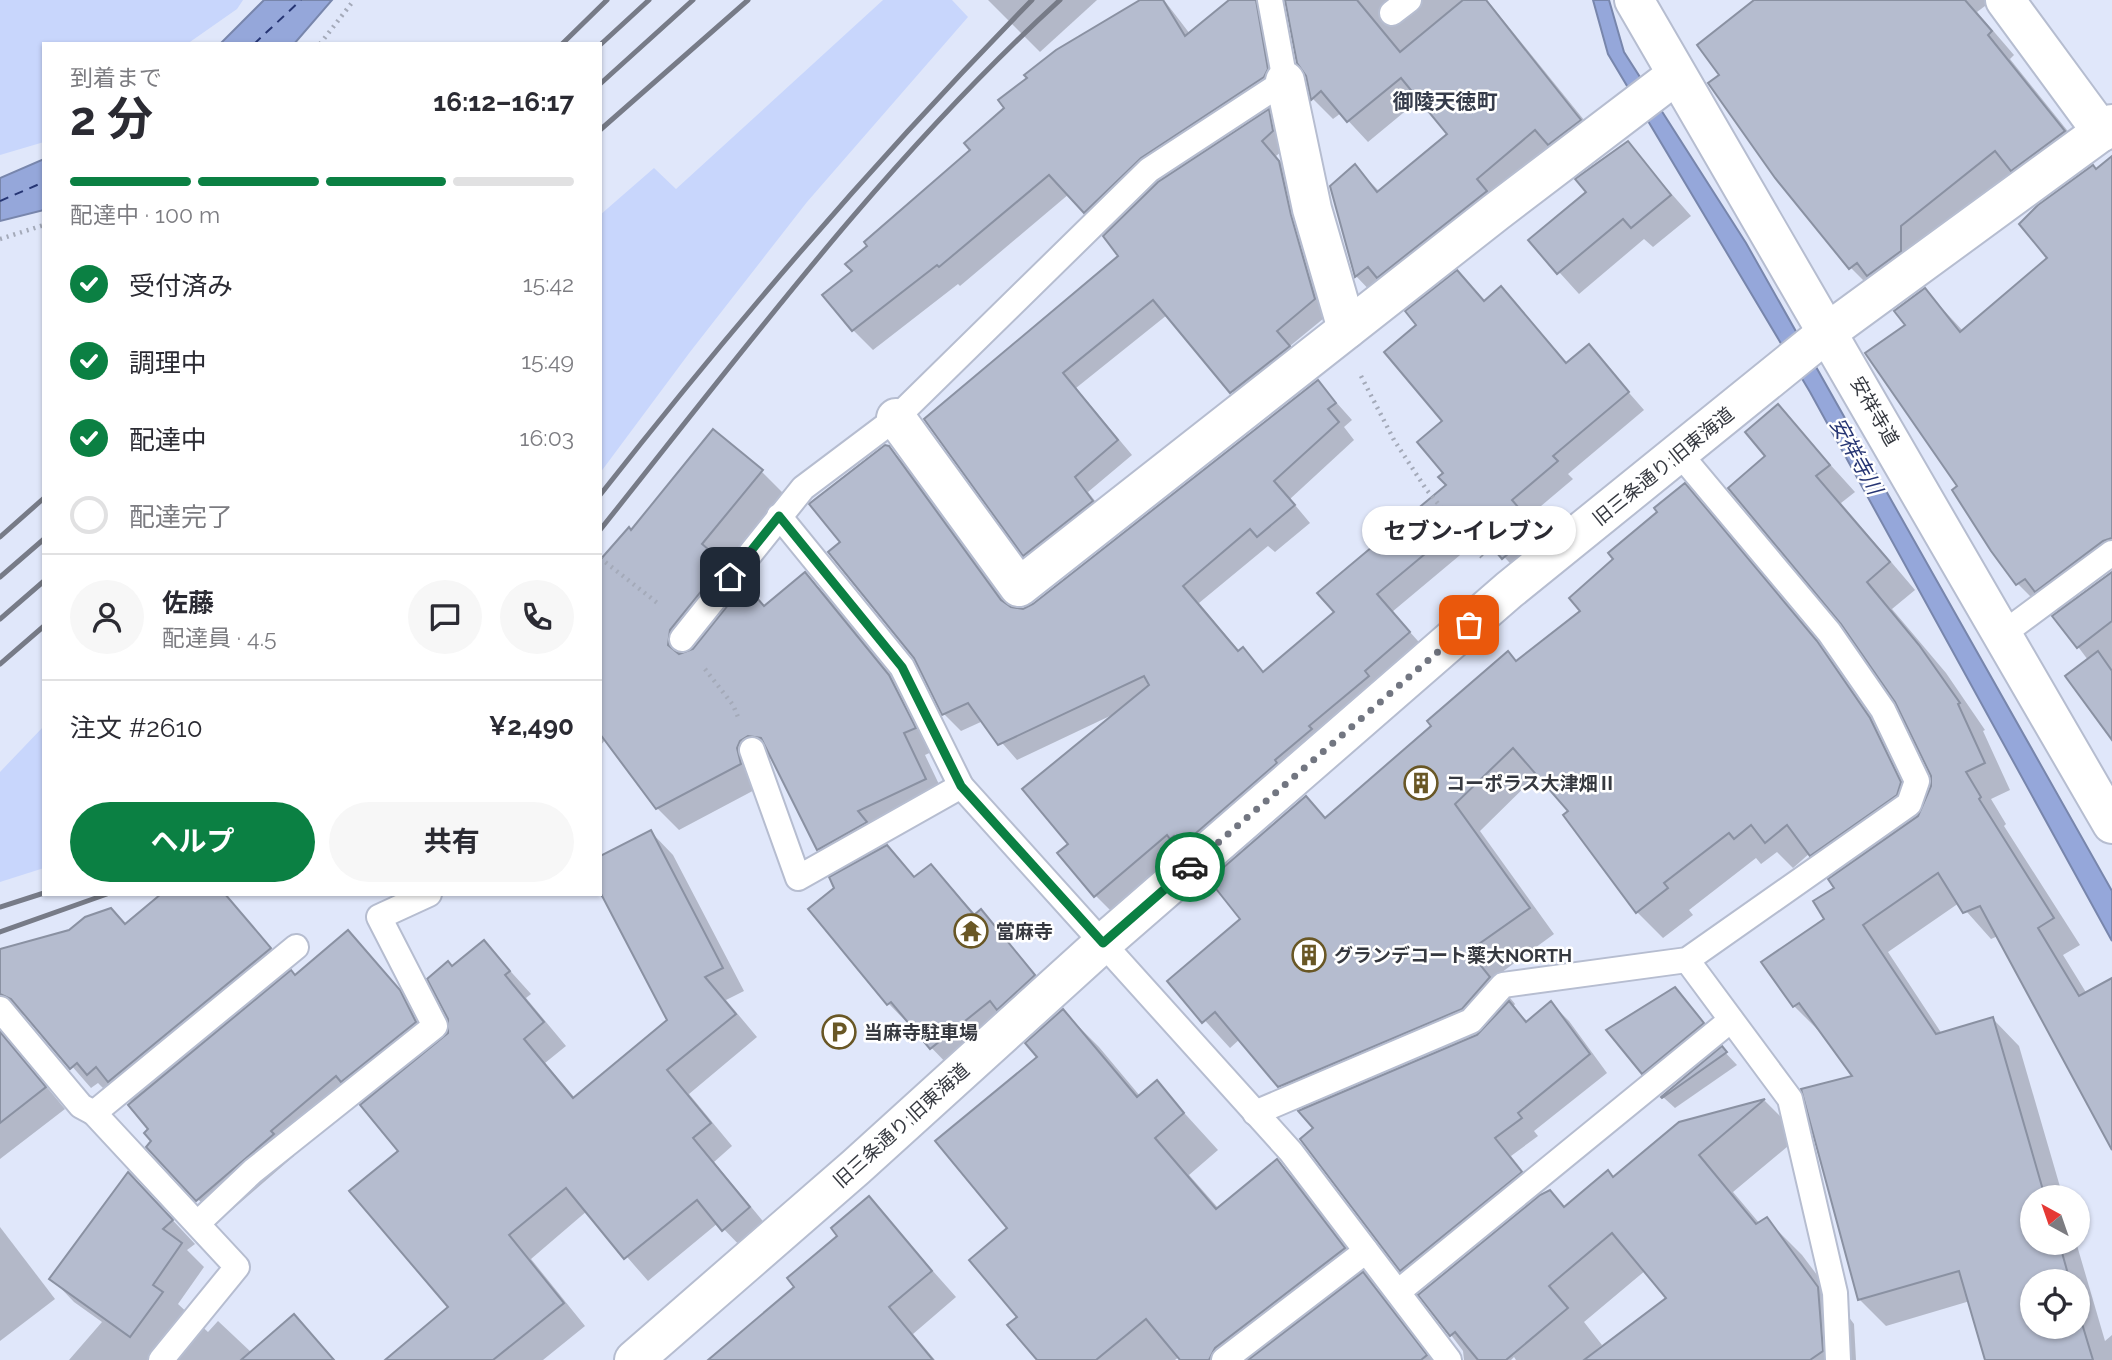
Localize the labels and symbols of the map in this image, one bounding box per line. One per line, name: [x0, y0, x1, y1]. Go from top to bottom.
district label: 御陵天徳町: [1393, 89, 1498, 114]
street label: 安祥寺道: [1846, 373, 1904, 449]
street label: 旧三条通り;旧東海道: [1588, 402, 1738, 530]
water label: 安祥寺川: [1825, 413, 1889, 500]
callout: セブン-イレブン: [1362, 506, 1576, 555]
pin: [700, 547, 760, 607]
pin: [1439, 595, 1499, 655]
building icon: コーポラス大津畑Ⅱ: [1402, 764, 1440, 802]
place label: コーポラス大津畑Ⅱ: [1446, 772, 1617, 794]
courier: [1155, 832, 1225, 902]
temple icon: 當麻寺: [952, 912, 990, 950]
place label: 當麻寺: [996, 920, 1053, 942]
building icon: グランデコート薬大NORTH: [1290, 936, 1328, 974]
place label: グランデコート薬大NORTH: [1334, 944, 1572, 966]
parking icon: 当麻寺駐車場: [820, 1013, 858, 1051]
place label: 当麻寺駐車場: [864, 1021, 978, 1043]
street label: 旧三条通り;旧東海道: [829, 1058, 973, 1192]
north arrow: [2020, 1185, 2090, 1255]

